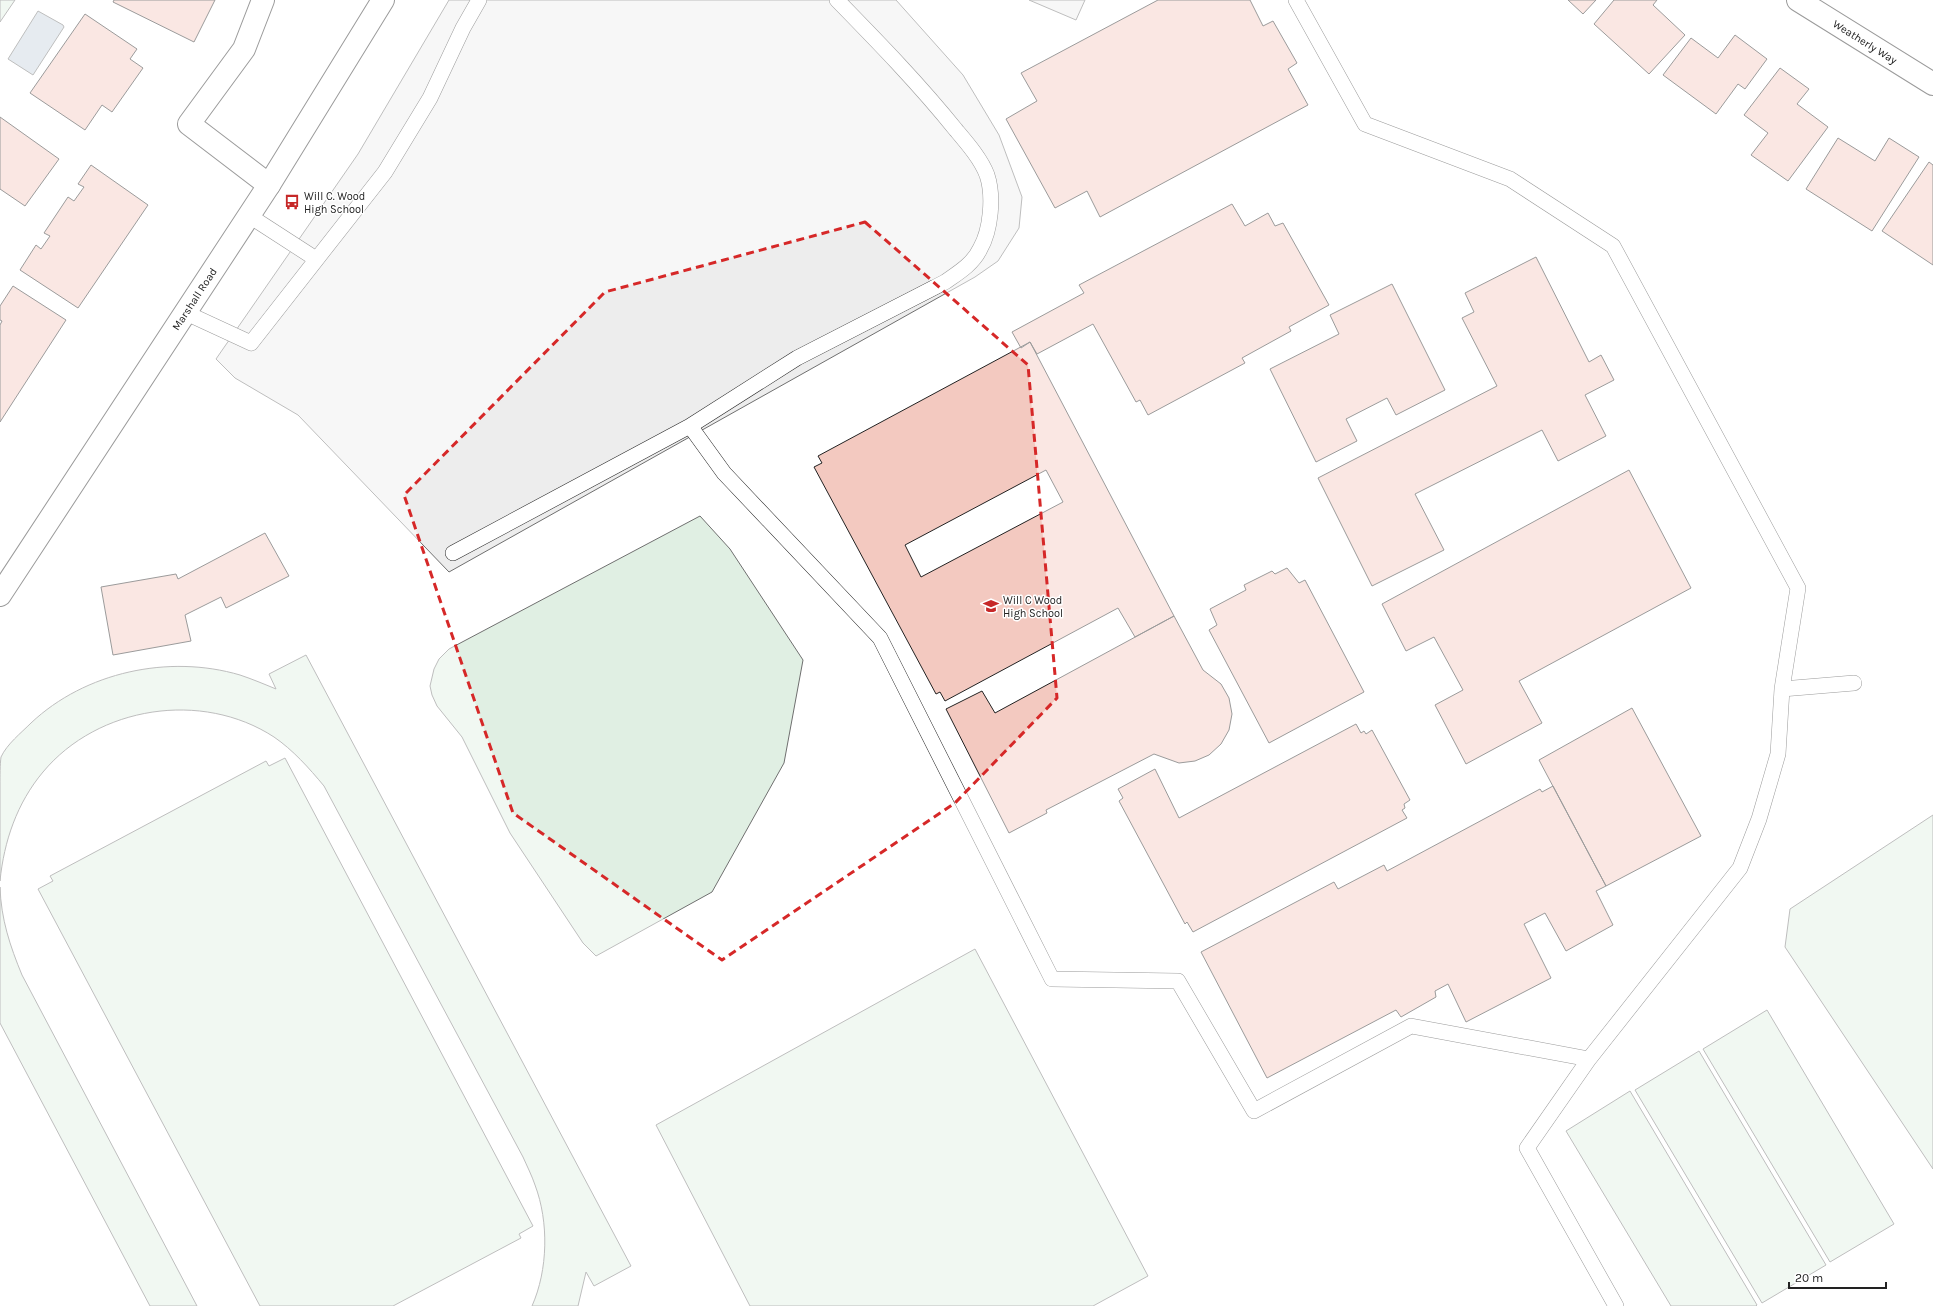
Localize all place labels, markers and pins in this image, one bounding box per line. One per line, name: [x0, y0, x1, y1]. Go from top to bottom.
place label: Will C. Wood High School: [304, 190, 365, 216]
bus stop icon: Will C. Wood High School: [283, 193, 301, 211]
place label: Will C Wood High School: [1003, 594, 1063, 620]
school or university icon: Will C Wood High School: [982, 597, 1000, 615]

